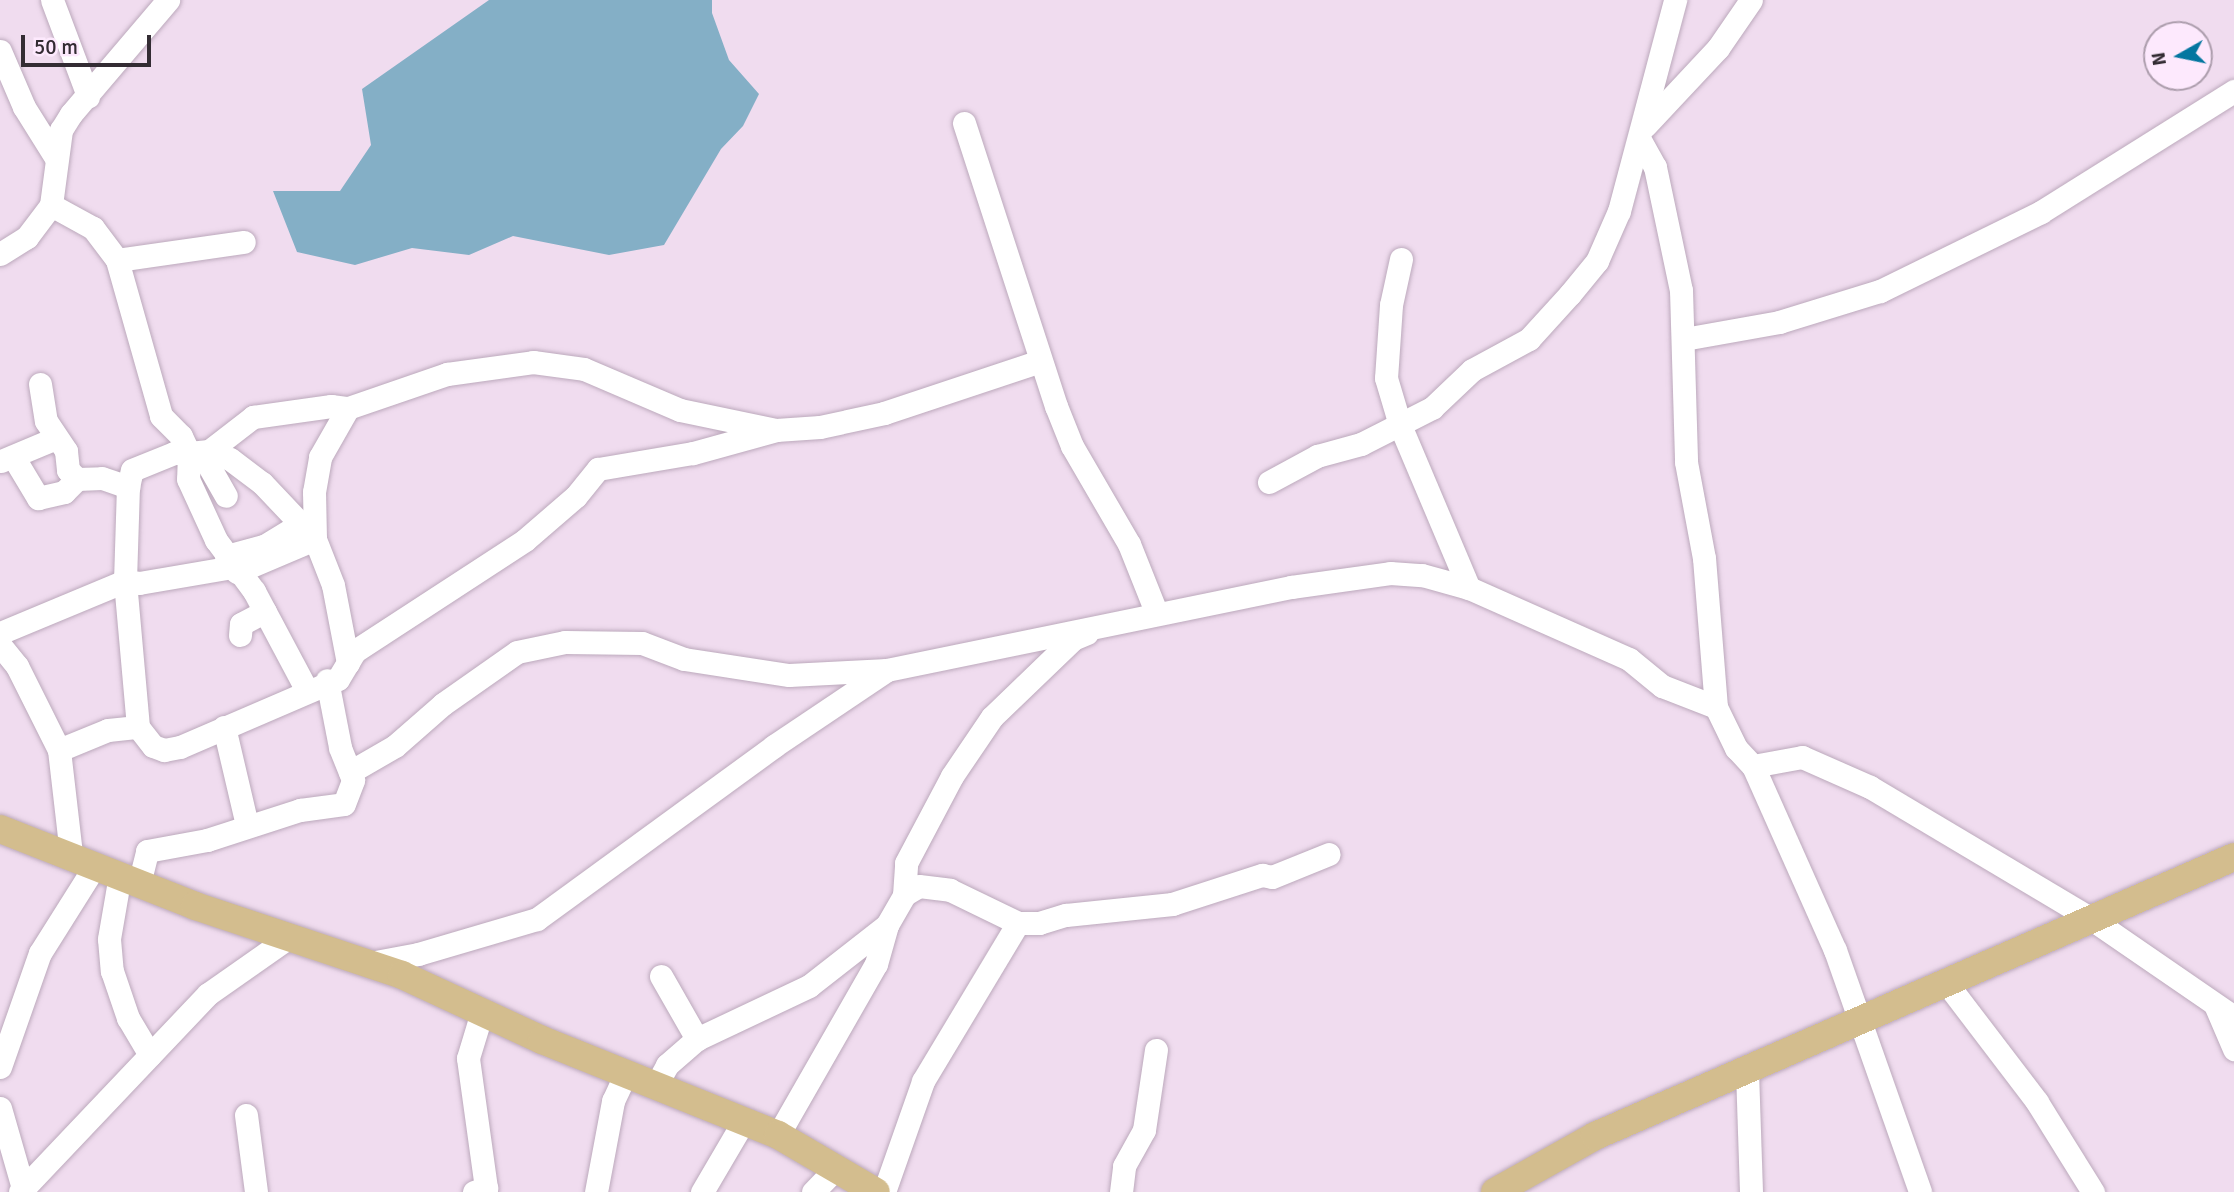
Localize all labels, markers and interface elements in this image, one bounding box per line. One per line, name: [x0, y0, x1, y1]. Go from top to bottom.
scale bar: [24, 21, 154, 65]
north arrow: [2143, 21, 2213, 91]
text: 50 m: [34, 34, 78, 60]
text: N: [2146, 51, 2172, 67]

